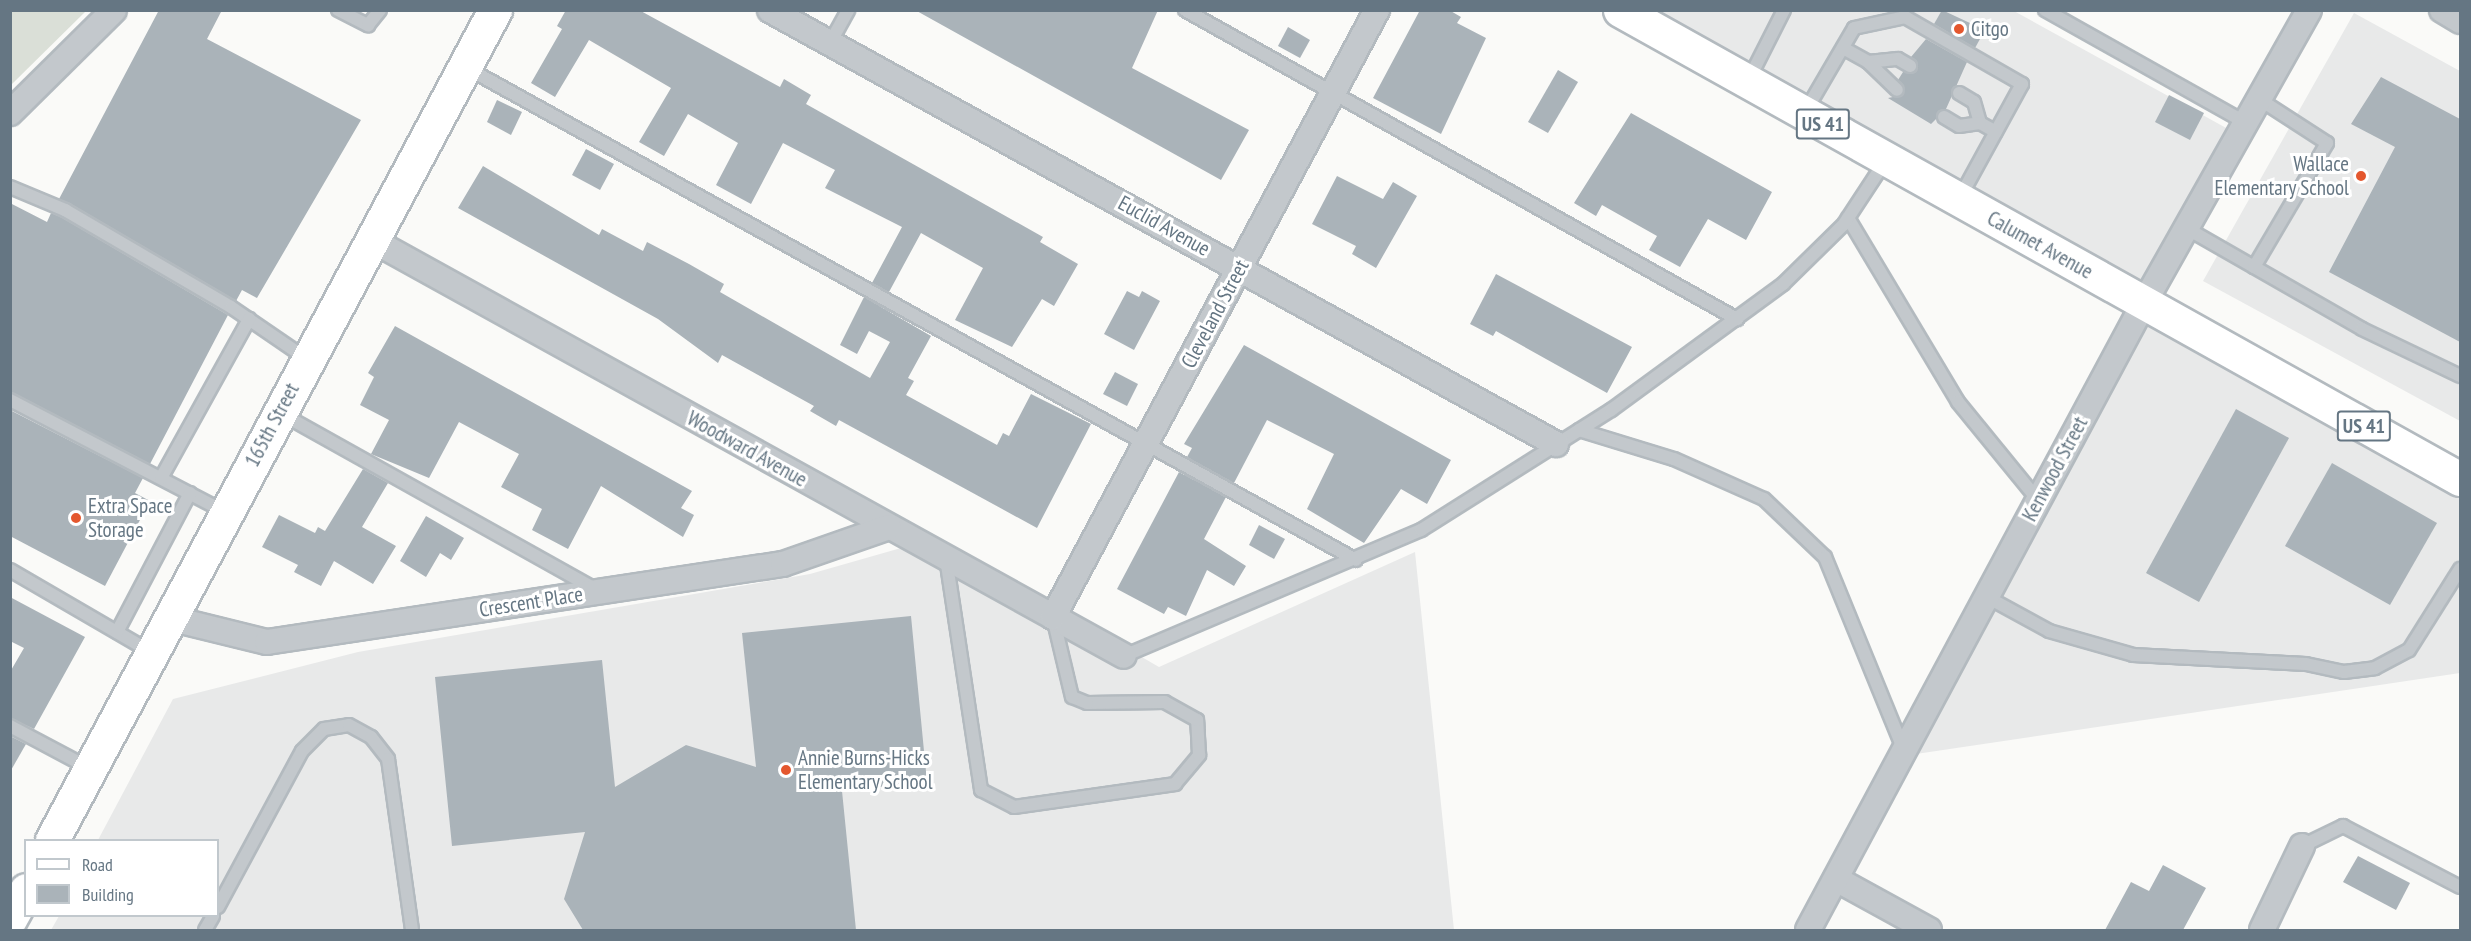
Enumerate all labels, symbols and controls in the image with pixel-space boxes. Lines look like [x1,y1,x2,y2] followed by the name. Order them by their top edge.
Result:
[1971,16,2009,42] place label: Citgo
[1952,22,1966,36] marker: Citgo
[1794,107,1852,141] road number: US 41
[2214,151,2349,201] place label: Wallace Elementary School
[2354,169,2368,183] marker: Wallace Elementary School
[1113,190,1215,262] street label: Euclid Avenue
[1983,206,2097,284] street label: Calumet Avenue
[1176,255,1254,373] street label: Cleveland Street
[239,379,305,471] street label: 165th Street
[682,406,812,492] street label: Woodward Avenue
[2336,409,2392,443] road number: US 41
[2017,412,2093,526] street label: Kenwood Street
[88,493,172,543] place label: Extra Space Storage
[69,511,83,525] marker: Extra Space Storage
[477,581,585,623] street label: Crescent Place
[798,745,933,795] place label: Annie Burns-Hicks Elementary School
[779,763,793,777] marker: Annie Burns-Hicks Elementary School
[24,839,219,917] legend
[82,853,113,876] text: Road
[82,883,134,906] text: Building

